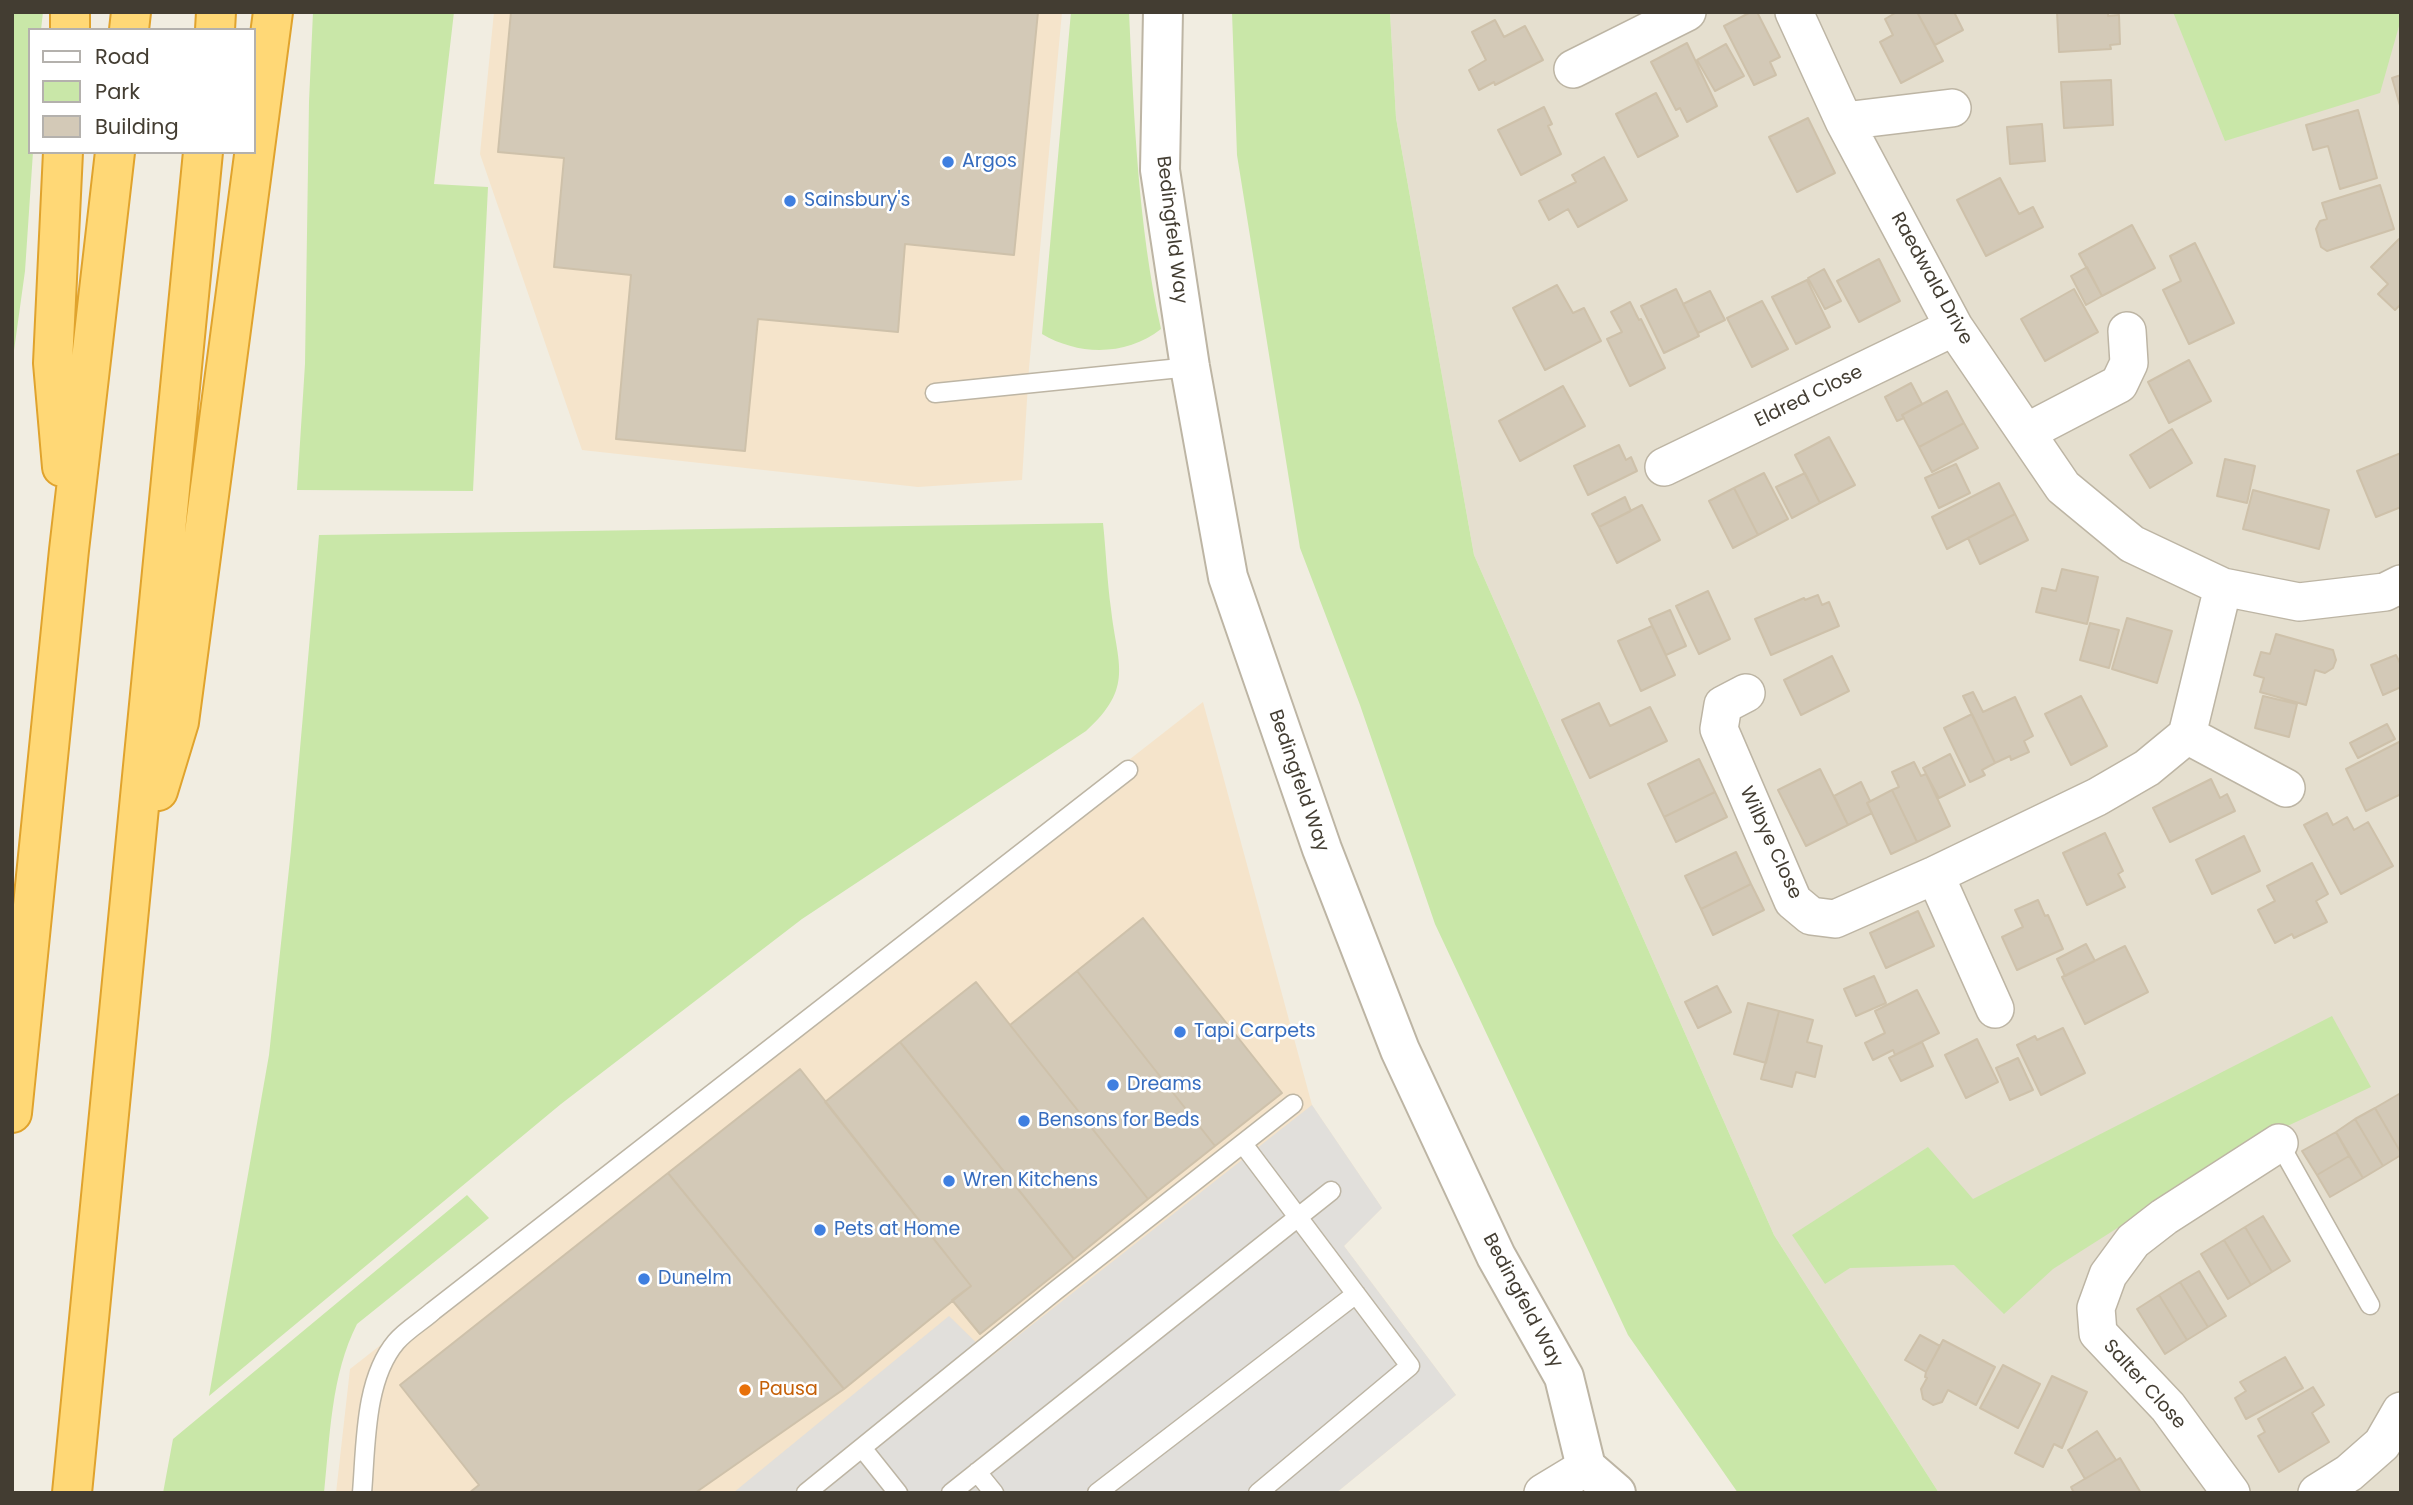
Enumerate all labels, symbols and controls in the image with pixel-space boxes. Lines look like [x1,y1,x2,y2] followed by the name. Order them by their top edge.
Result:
[28,28,256,154] legend
[95,42,150,71] text: Road
[95,77,140,106] text: Park
[95,112,179,141] text: Building
[962,151,1017,173] place label: Argos
[940,154,956,170] marker: Argos
[1151,155,1191,305] street label: Bedingfeld Way
[804,190,910,212] place label: Sainsbury's
[782,193,798,209] marker: Sainsbury's
[1885,209,1977,349] street label: Raedwald Drive
[1751,361,1867,433] street label: Eldred Close
[1263,707,1333,855] street label: Bedingfeld Way
[1734,783,1806,903] street label: Wilbye Close
[1194,1021,1316,1043] place label: Tapi Carpets
[1172,1024,1188,1040] marker: Tapi Carpets
[1127,1074,1202,1096] place label: Dreams
[1105,1077,1121,1093] marker: Dreams
[1038,1110,1200,1132] place label: Bensons for Beds
[1016,1113,1032,1129] marker: Bensons for Beds
[963,1170,1098,1192] place label: Wren Kitchens
[941,1173,957,1189] marker: Wren Kitchens
[834,1219,960,1241] place label: Pets at Home
[812,1222,828,1238] marker: Pets at Home
[1477,1230,1567,1372] street label: Bedingfeld Way
[658,1268,732,1290] place label: Dunelm
[636,1271,652,1287] marker: Dunelm
[2098,1335,2190,1435] street label: Salter Close
[759,1379,818,1401] place label: Pausa
[737,1382,753,1398] marker: Pausa

